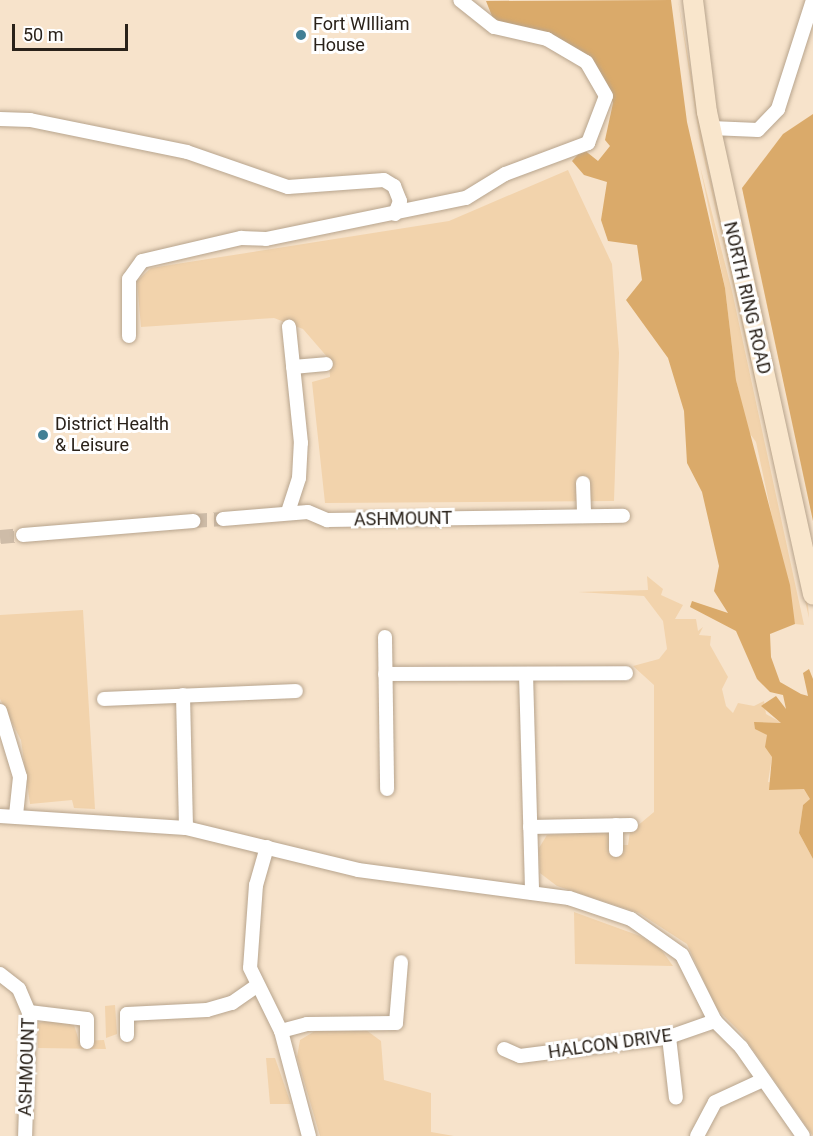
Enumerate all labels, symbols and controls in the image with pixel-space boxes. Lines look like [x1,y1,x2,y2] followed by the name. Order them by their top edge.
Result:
[15,12,130,50] scale bar
[313,14,409,57] place label: Fort WIlliam House
[23,24,63,45] text: 50 m
[294,28,308,42] marker: Fort WIlliam House
[719,220,775,376] street label: NORTH RING ROAD
[55,414,169,456] place label: District Health & Leisure
[36,428,50,442] marker: District Health & Leisure
[354,507,452,531] street label: ASHMOUNT
[14,1017,40,1117] street label: ASHMOUNT
[547,1025,673,1063] street label: HALCON DRIVE

